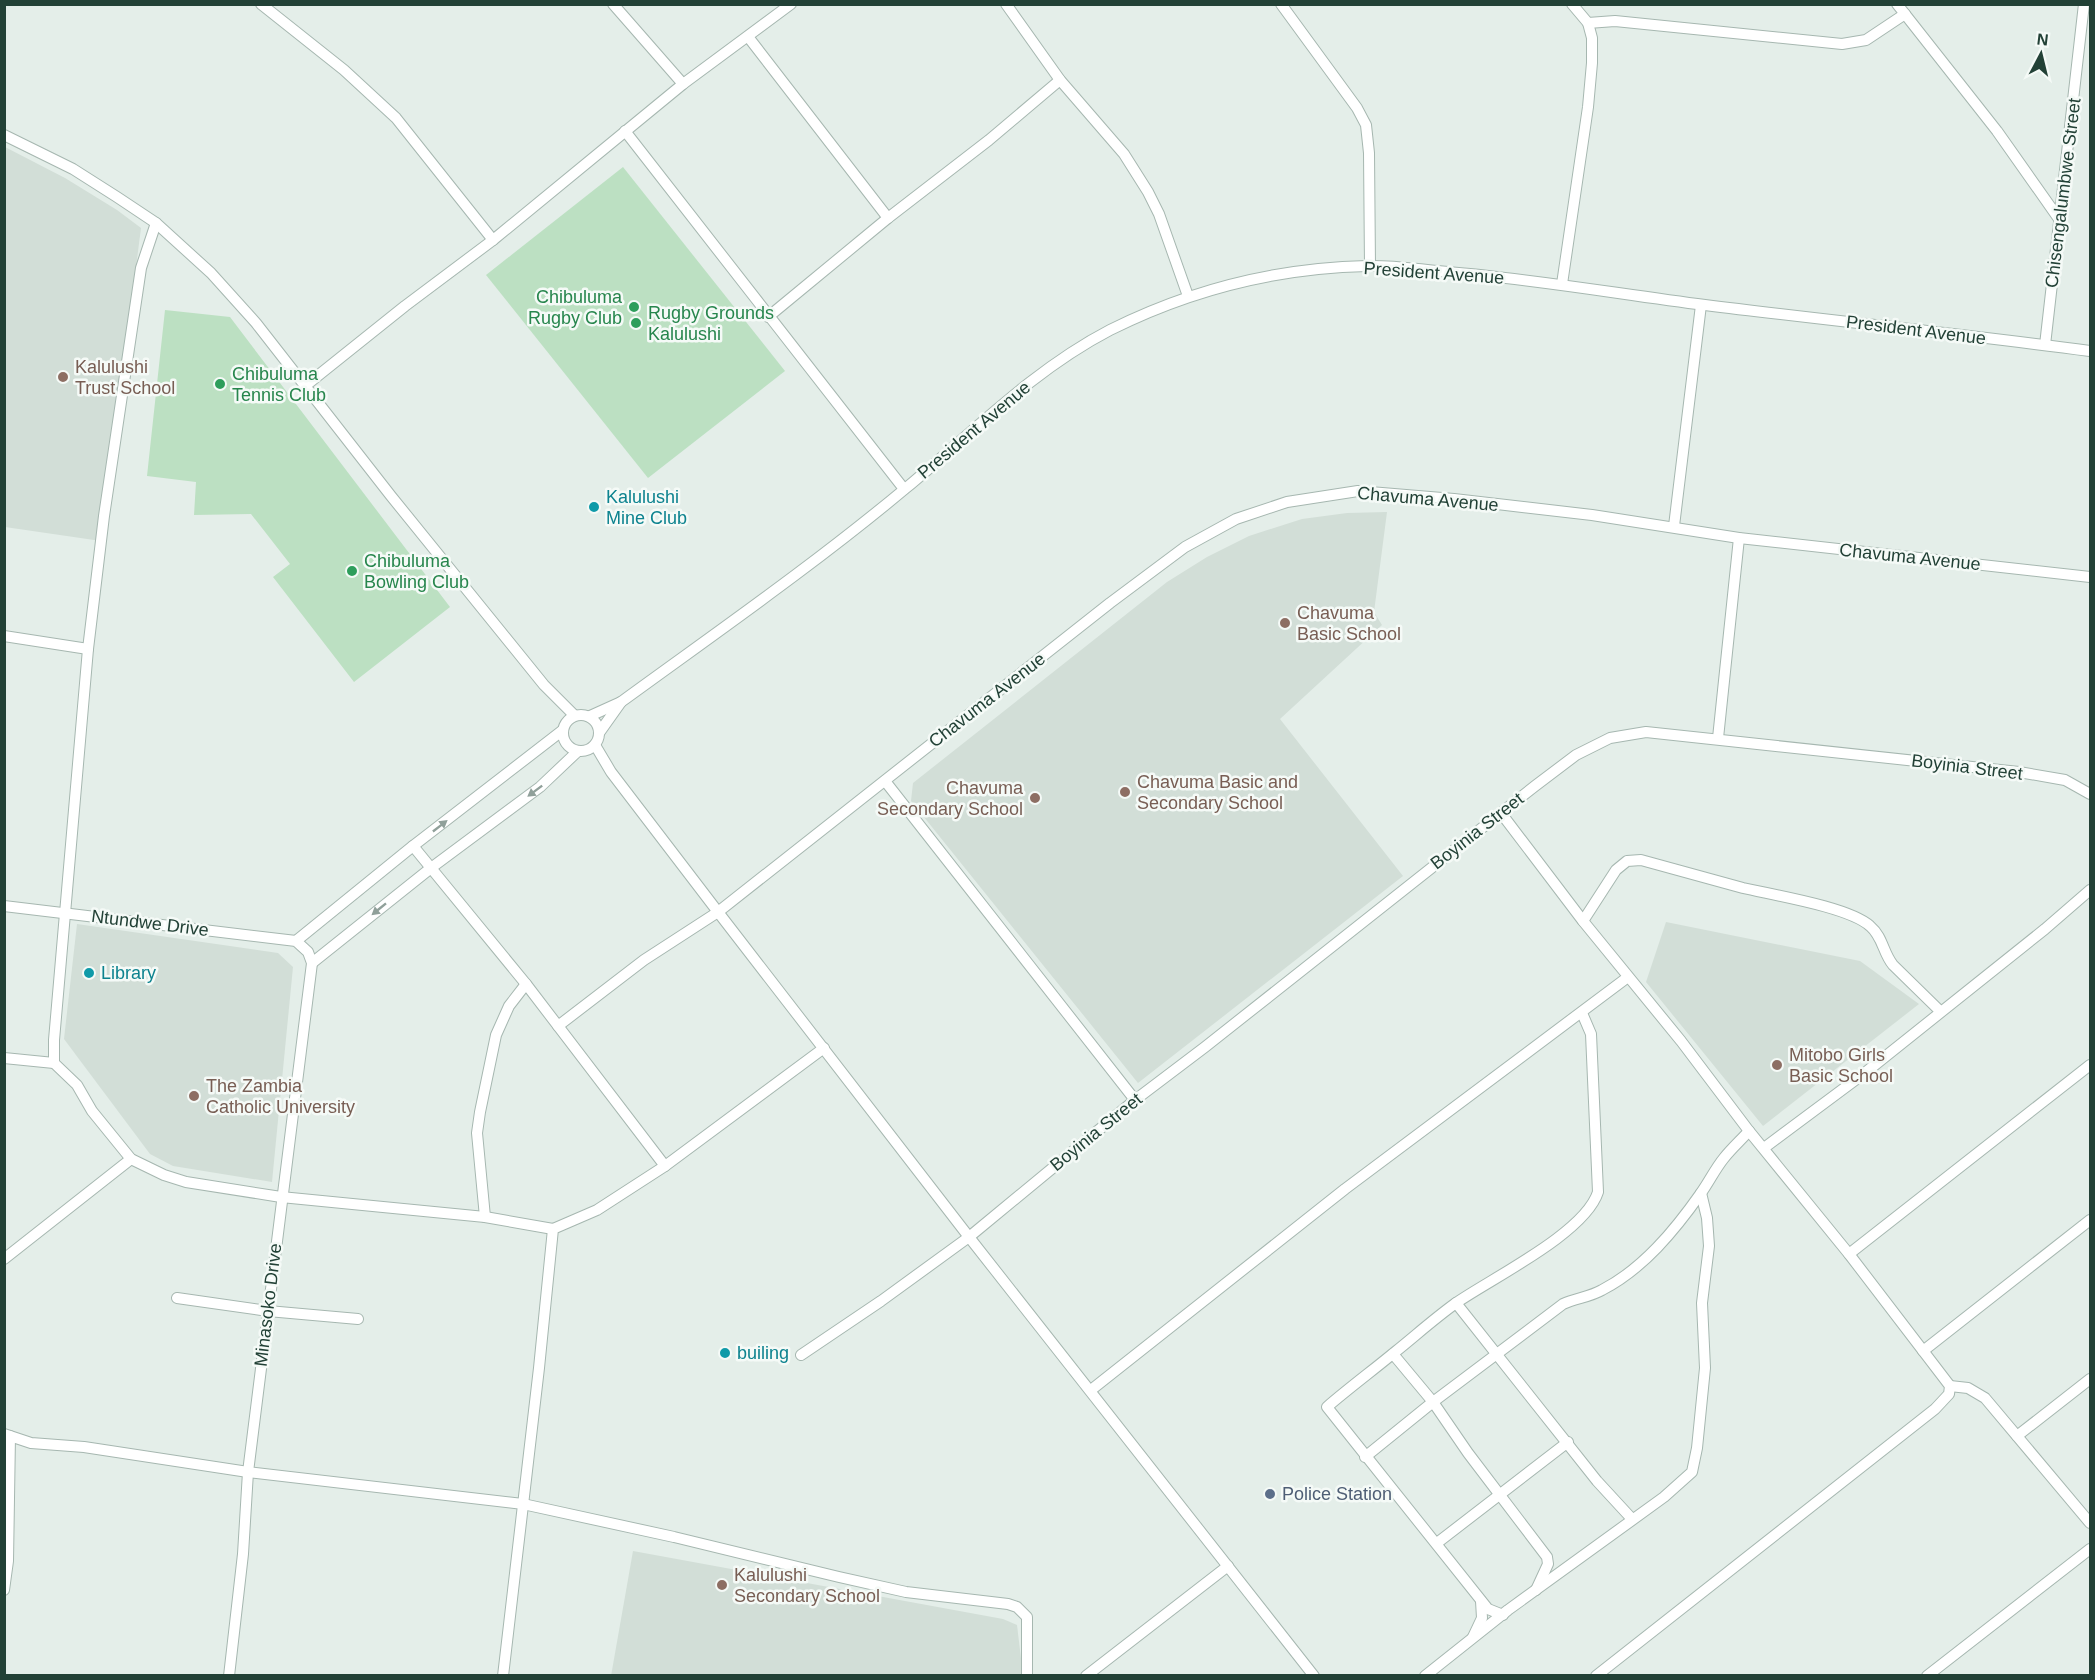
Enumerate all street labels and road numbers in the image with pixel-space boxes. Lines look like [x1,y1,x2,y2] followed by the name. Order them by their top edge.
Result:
[2041,97,2085,289] street label: Chisengalumbwe Street
[1363,258,1505,288] street label: President Avenue
[1845,311,1987,349] street label: President Avenue
[914,377,1034,483] street label: President Avenue
[1357,483,1499,515] street label: Chavuma Avenue
[1838,540,1982,574] street label: Chavuma Avenue
[925,648,1049,752] street label: Chavuma Avenue
[1910,750,2024,784] street label: Boyinia Street
[1427,789,1527,873] street label: Boyinia Street
[90,906,210,940] street label: Ntundwe Drive
[1046,1089,1146,1175] street label: Boyinia Street
[251,1242,285,1368] street label: Minasoko Drive

